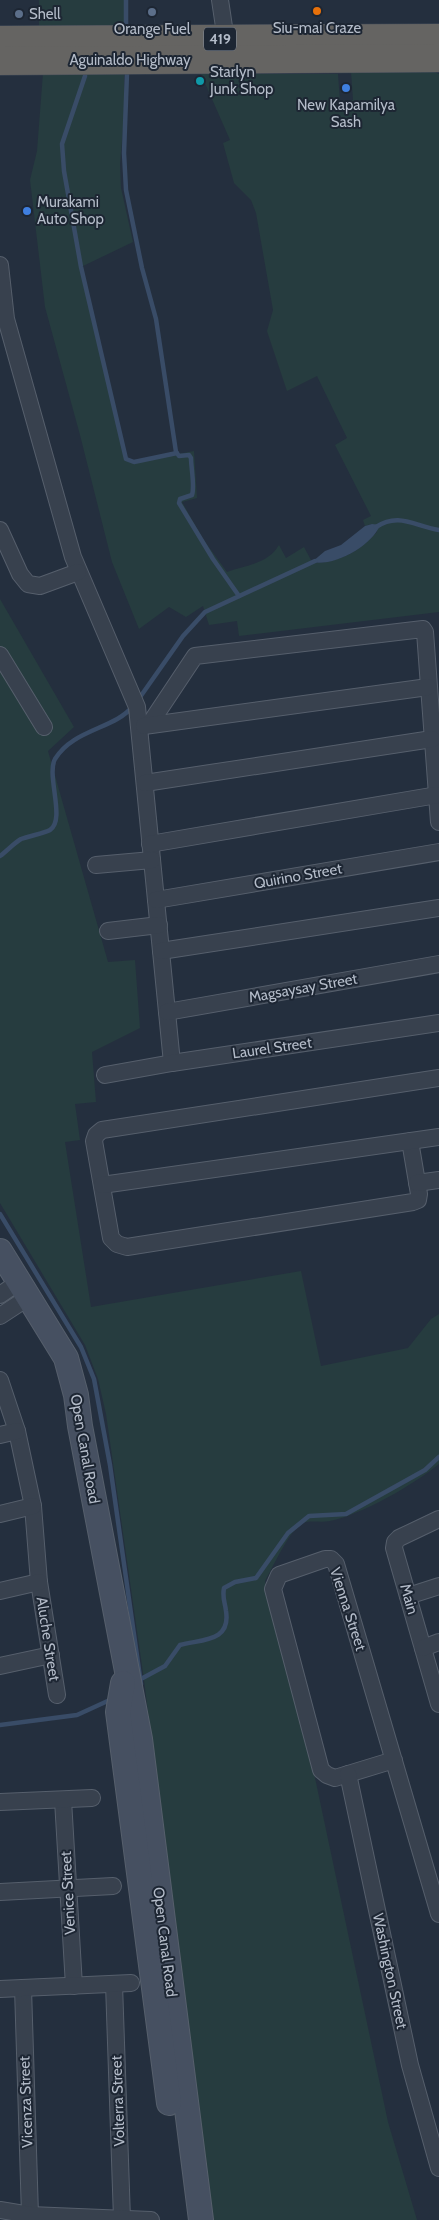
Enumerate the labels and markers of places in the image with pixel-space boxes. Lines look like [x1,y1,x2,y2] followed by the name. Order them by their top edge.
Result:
[29,5,61,23] place label: Shell
[311,5,323,17] marker: Siu-mai Craze
[146,6,158,18] marker: Orange Fuel
[13,8,25,20] marker: Shell
[273,19,362,37] place label: Siu-mai Craze
[114,20,191,38] place label: Orange Fuel
[209,63,273,98] place label: Starlyn Junk Shop
[194,75,206,87] marker: Starlyn Junk Shop
[340,82,352,94] marker: New Kapamilya Sash
[297,96,396,131] place label: New Kapamilya Sash
[37,193,104,228] place label: Murakami Auto Shop
[21,205,33,217] marker: Murakami Auto Shop

